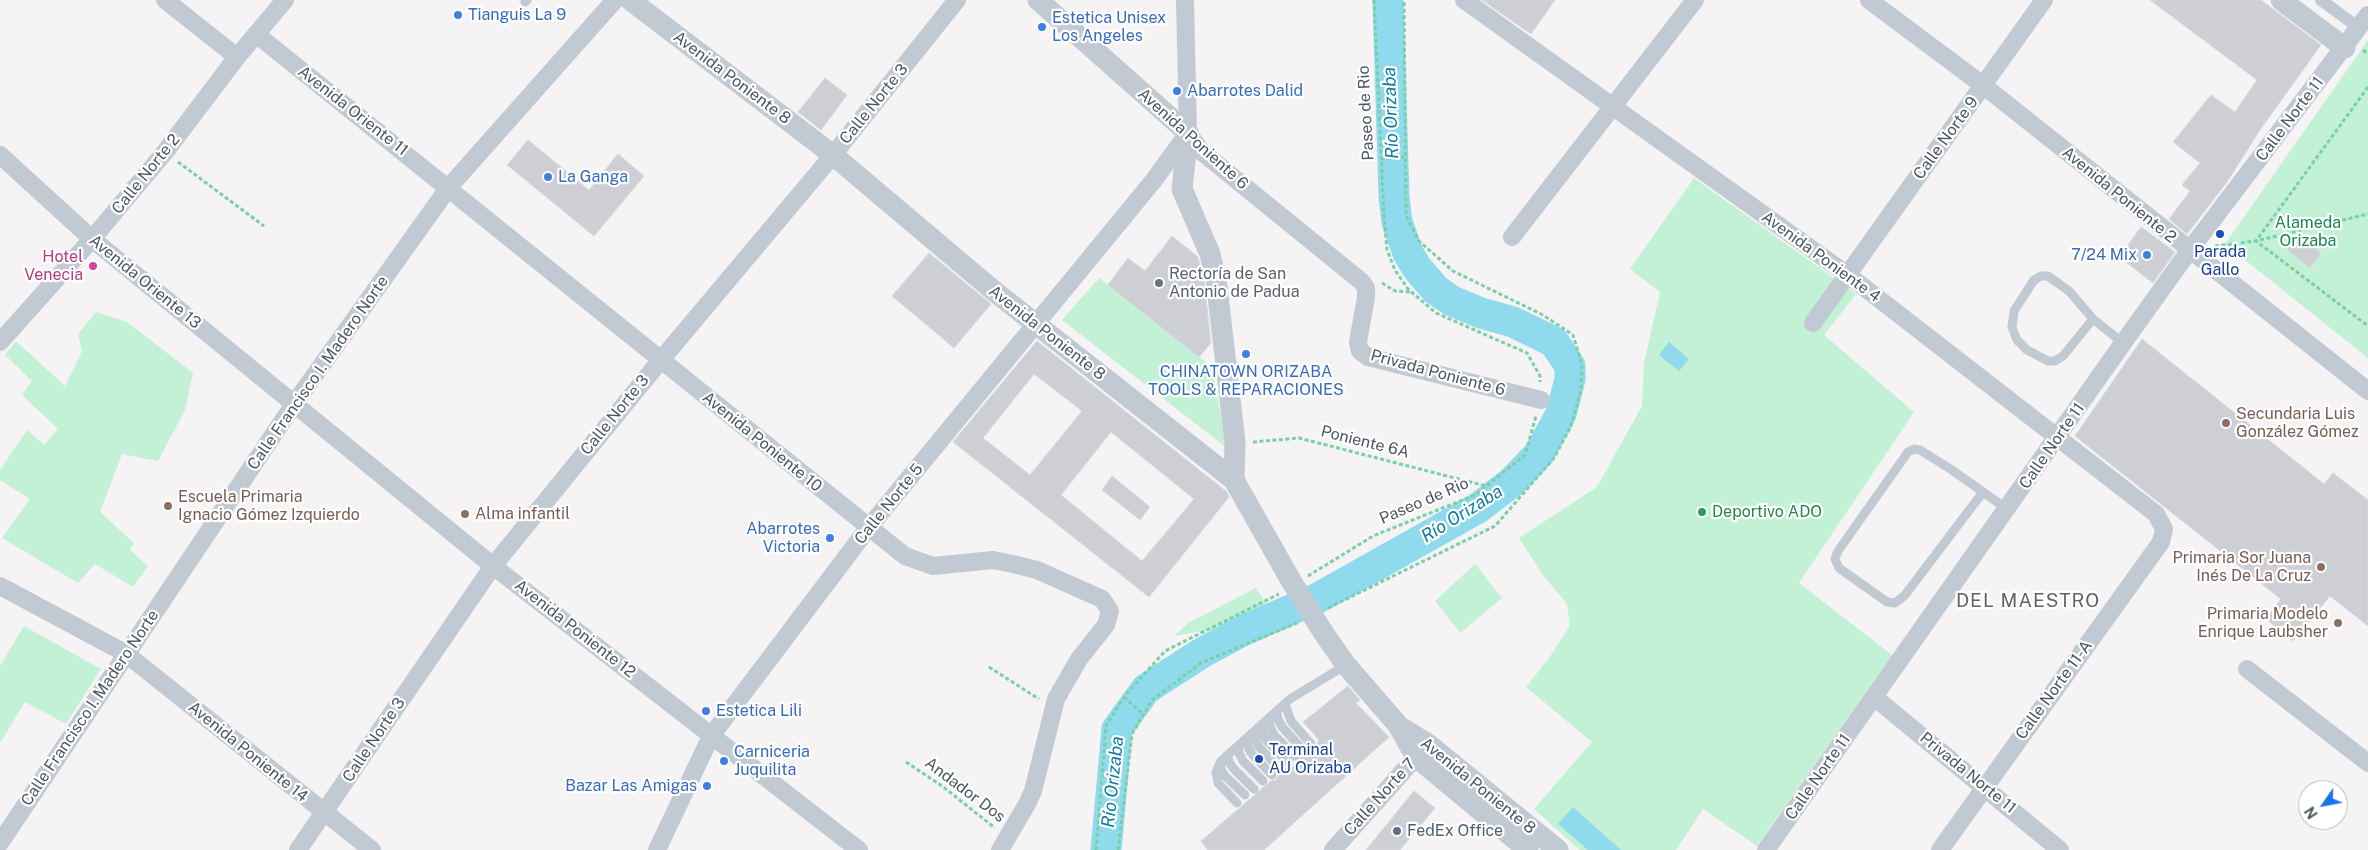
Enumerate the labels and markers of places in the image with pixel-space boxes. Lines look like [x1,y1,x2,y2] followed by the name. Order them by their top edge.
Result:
[468,5,566,25] place label: Tianguis La 9
[1052,8,1166,46] place label: Estetica Unisex Los Angeles
[452,9,464,21] marker: Tianguis La 9
[1036,21,1048,33] marker: Estetica Unisex Los Angeles
[1187,81,1303,101] place label: Abarrotes Dalid
[1171,85,1183,97] marker: Abarrotes Dalid
[558,167,628,187] place label: La Ganga
[542,171,554,183] marker: La Ganga
[2214,228,2226,240] marker: Parada Gallo
[2194,242,2246,280] place label: Parada Gallo
[2071,245,2137,265] place label: 7/24 Mix
[24,247,83,285] place label: Hotel Venecia
[2141,249,2153,261] marker: 7/24 Mix
[87,260,99,272] marker: Hotel Venecia
[1169,264,1299,302] place label: Rectoría de San Antonio de Padua
[1153,277,1165,289] marker: Rectoría de San Antonio de Padua
[1240,348,1252,360] marker: CHINATOWN ORIZABA TOOLS & REPARACIONES
[1148,362,1344,400] place label: CHINATOWN ORIZABA TOOLS & REPARACIONES
[2236,404,2359,442] place label: Secundaria Luis González Gómez
[2220,417,2232,429] marker: Secundaria Luis González Gómez
[178,487,360,525] place label: Escuela Primaria Ignacio Gómez Izquierdo
[162,500,174,512] marker: Escuela Primaria Ignacio Gómez Izquierdo
[1712,502,1822,522] place label: Deportivo ADO
[475,504,570,524] place label: Alma infantil
[1696,506,1708,518] marker: Deportivo ADO
[459,508,471,520] marker: Alma infantil
[746,519,820,557] place label: Abarrotes Victoria
[824,532,836,544] marker: Abarrotes Victoria
[2173,548,2311,586] place label: Primaria Sor Juana Inés De La Cruz
[2315,561,2327,573] marker: Primaria Sor Juana Inés De La Cruz
[2198,604,2328,642] place label: Primaria Modelo Enrique Laubsher
[2332,617,2344,629] marker: Primaria Modelo Enrique Laubsher
[716,701,802,721] place label: Estetica Lili
[700,705,712,717] marker: Estetica Lili
[1269,740,1352,778] place label: Terminal AU Orizaba
[734,742,810,780] place label: Carniceria Juquilita
[1253,753,1265,765] marker: Terminal AU Orizaba
[718,755,730,767] marker: Carniceria Juquilita
[565,776,697,796] place label: Bazar Las Amigas
[701,780,713,792] marker: Bazar Las Amigas
[1407,821,1503,841] place label: FedEx Office
[1391,825,1403,837] marker: FedEx Office

